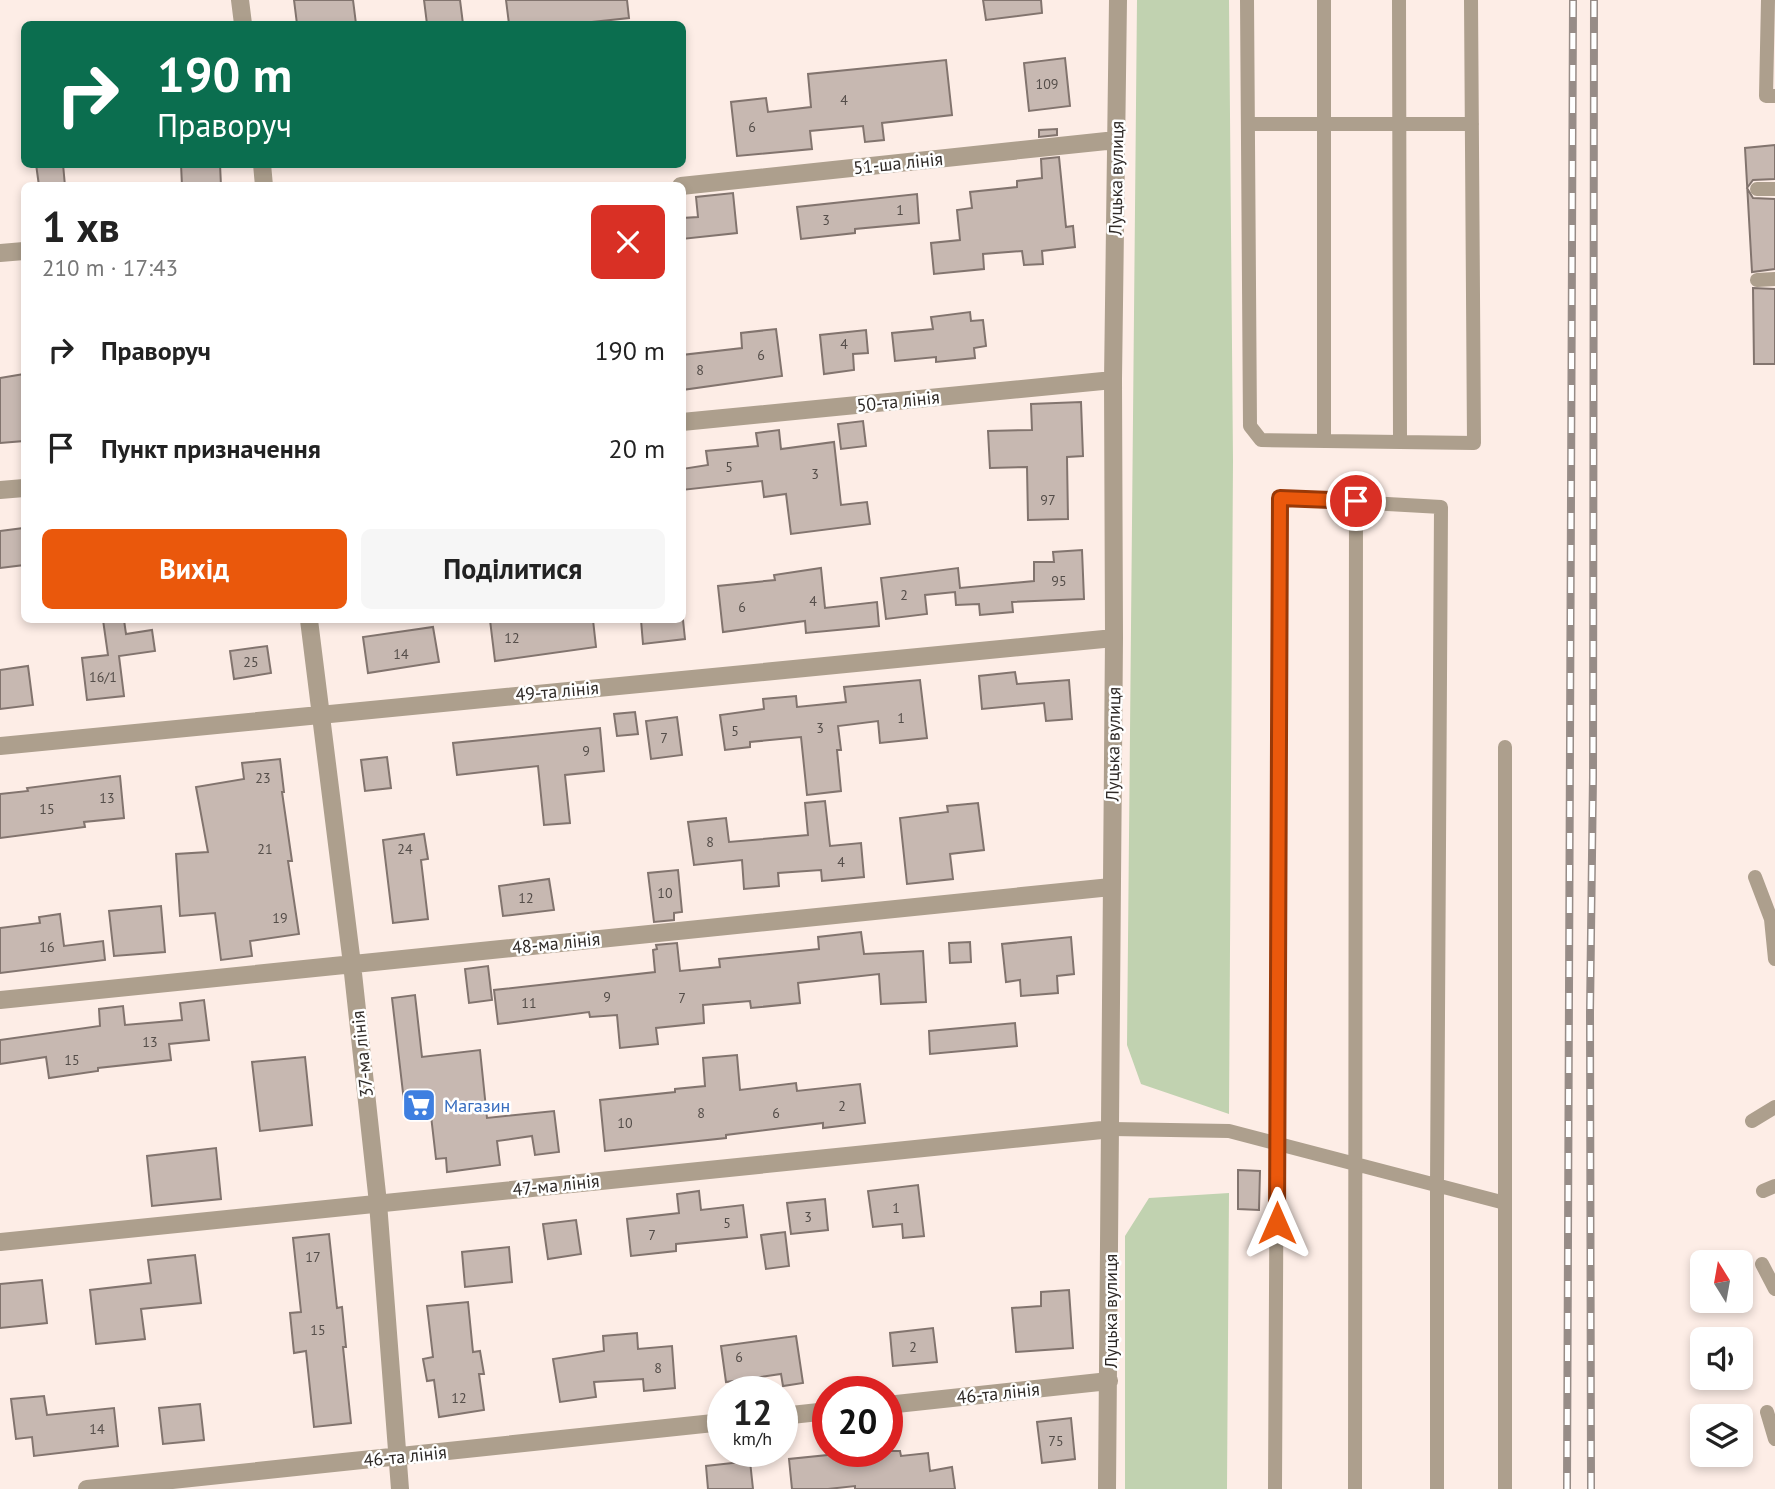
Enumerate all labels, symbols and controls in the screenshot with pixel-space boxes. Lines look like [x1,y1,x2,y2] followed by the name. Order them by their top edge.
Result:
[157,42,292,106] text: 190 m
[42,49,133,140] icon: right
[1036,75,1058,93] house number: 109
[840,91,848,109] house number: 4
[157,104,292,146] text: Праворуч
[748,118,756,136] house number: 6
[1103,121,1128,236] street label: Луцька вулиця
[852,147,944,179] street label: 51-ша лінія
[42,199,120,254] text: 1 хв
[896,201,904,219] house number: 1
[591,205,665,279] button: close
[822,211,830,229] house number: 3
[42,253,178,282] text: 210 m · 17:43
[42,331,80,369] icon: right
[101,334,211,367] text: Праворуч
[594,334,665,367] text: 190 m
[840,335,848,353] house number: 4
[757,346,765,364] house number: 6
[696,361,704,379] house number: 8
[855,385,941,417] street label: 50-та лінія
[42,429,80,467] icon: arrive
[101,432,321,465] text: Пункт призначення
[609,432,665,465] text: 20 m
[725,458,733,476] house number: 5
[811,465,819,483] house number: 3
[1326,471,1386,531] pin
[1337,482,1375,520] icon: arrive
[1040,491,1056,509] house number: 97
[42,529,347,609] button: Вихід
[361,529,665,609] button: Поділитися
[1051,572,1067,590] house number: 95
[900,586,908,604] house number: 2
[809,592,817,610] house number: 4
[738,598,746,616] house number: 6
[504,629,520,647] house number: 12
[393,645,409,663] house number: 14
[243,653,259,671] house number: 25
[89,668,117,686] house number: 16/1
[514,676,600,706] street label: 49-та лінія
[1100,687,1125,802] street label: Луцька вулиця
[897,709,905,727] house number: 1
[816,719,824,737] house number: 3
[731,722,739,740] house number: 5
[660,729,668,747] house number: 7
[582,742,590,760] house number: 9
[255,769,271,787] house number: 23
[99,789,115,807] house number: 13
[39,800,55,818] house number: 15
[706,833,714,851] house number: 8
[257,840,273,858] house number: 21
[397,840,413,858] house number: 24
[837,853,845,871] house number: 4
[657,884,673,902] house number: 10
[518,889,534,907] house number: 12
[272,909,288,927] house number: 19
[511,927,601,959] street label: 48-ма лінія
[39,938,55,956] house number: 16
[603,988,611,1006] house number: 9
[678,989,686,1007] house number: 7
[521,994,537,1012] house number: 11
[346,1009,378,1099] street label: 37-ма лінія
[142,1033,158,1051] house number: 13
[64,1051,80,1069] house number: 15
[400,1086,438,1124] supermarket icon: Магазин
[444,1094,510,1117] place label: Магазин
[838,1097,846,1115] house number: 2
[697,1104,705,1122] house number: 8
[772,1104,780,1122] house number: 6
[617,1114,633,1132] house number: 10
[511,1169,601,1201] street label: 47-ма лінія
[1240,1186,1314,1260] position arrow
[892,1199,900,1217] house number: 1
[804,1208,812,1226] house number: 3
[723,1214,731,1232] house number: 5
[648,1226,656,1244] house number: 7
[305,1248,321,1266] house number: 17
[1690,1250,1754,1312] north arrow
[1690,1250,1753,1467] map controls
[1099,1254,1122,1369] street label: Луцька вулиця
[310,1321,326,1339] house number: 15
[1690,1327,1753,1390] button: sound
[909,1338,917,1356] house number: 2
[735,1348,743,1366] house number: 6
[654,1359,662,1377] house number: 8
[812,1376,903,1467] speed limit sign: 20
[955,1377,1041,1409] street label: 46-та лінія
[451,1389,467,1407] house number: 12
[733,1389,772,1435] text: 12
[1690,1404,1753,1467] button: layers
[89,1420,105,1438] house number: 14
[733,1427,772,1450] text: km/h
[1048,1432,1064,1450] house number: 75
[362,1440,448,1472] street label: 46-та лінія

